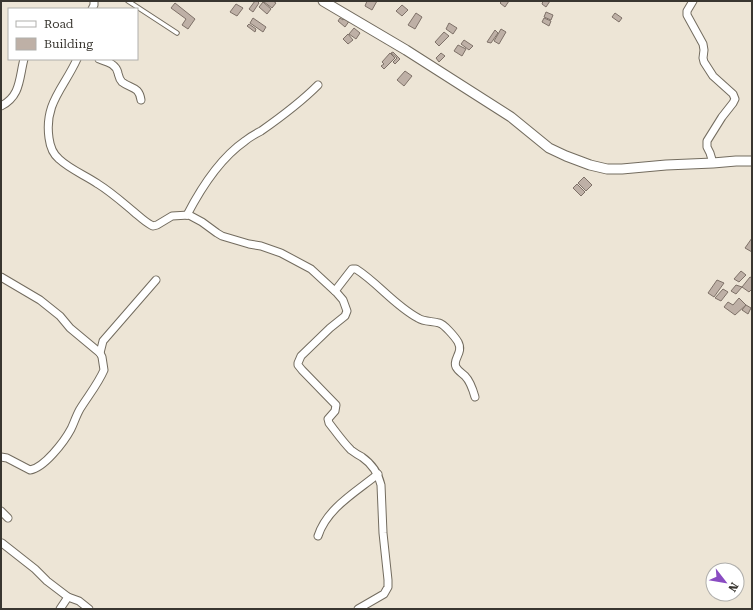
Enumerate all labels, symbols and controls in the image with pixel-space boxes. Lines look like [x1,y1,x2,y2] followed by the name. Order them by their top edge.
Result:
[8,8,138,60] legend
[44,17,74,31] text: Road
[44,37,93,51] text: Building
[705,562,745,602] north arrow
[725,580,741,594] text: N

